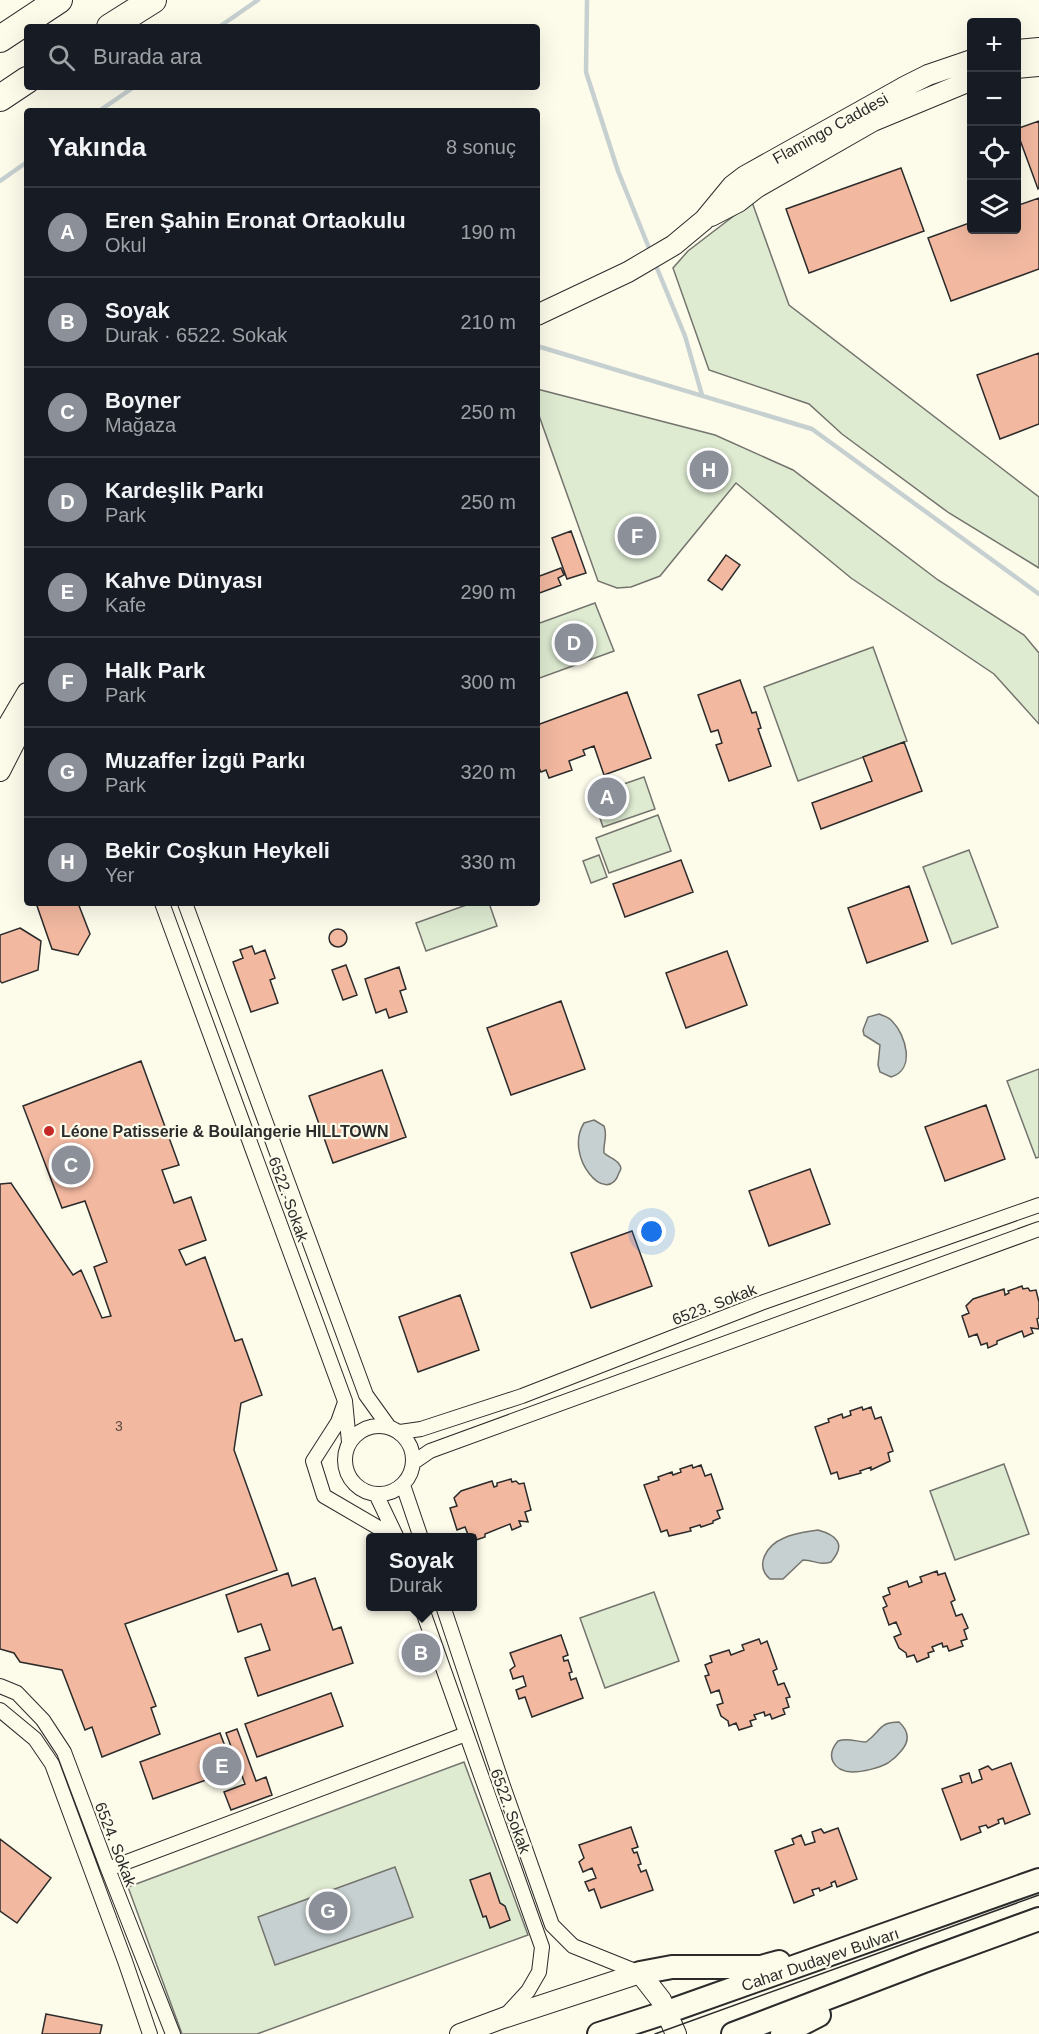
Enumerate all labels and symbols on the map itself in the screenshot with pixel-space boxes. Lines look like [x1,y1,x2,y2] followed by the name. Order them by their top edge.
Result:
[770,90,891,167] street label: Flamingo Caddesi
[690,448,728,492] pin: H
[618,514,656,558] pin: F
[554,620,594,666] pin: D
[588,774,626,820] pin: A
[61,1123,388,1140] place label: Léone Patisserie & Boulangerie HILLTOWN
[42,1124,56,1138] marker: Léone Patisserie & Boulangerie HILLTOWN
[52,1142,90,1188] pin: C
[265,1154,312,1245] street label: 6522. Sokak
[637,1217,666,1246] your location
[670,1280,760,1328] street label: 6523. Sokak
[115,1418,123,1434] house number: 3
[402,1630,440,1676] pin: B
[202,1744,242,1788] pin: E
[487,1766,534,1857] street label: 6522. Sokak
[92,1800,140,1890] street label: 6524. Sokak
[308,1888,348,1934] pin: G
[739,1925,901,1994] street label: Cahar Dudayev Bulvarı

